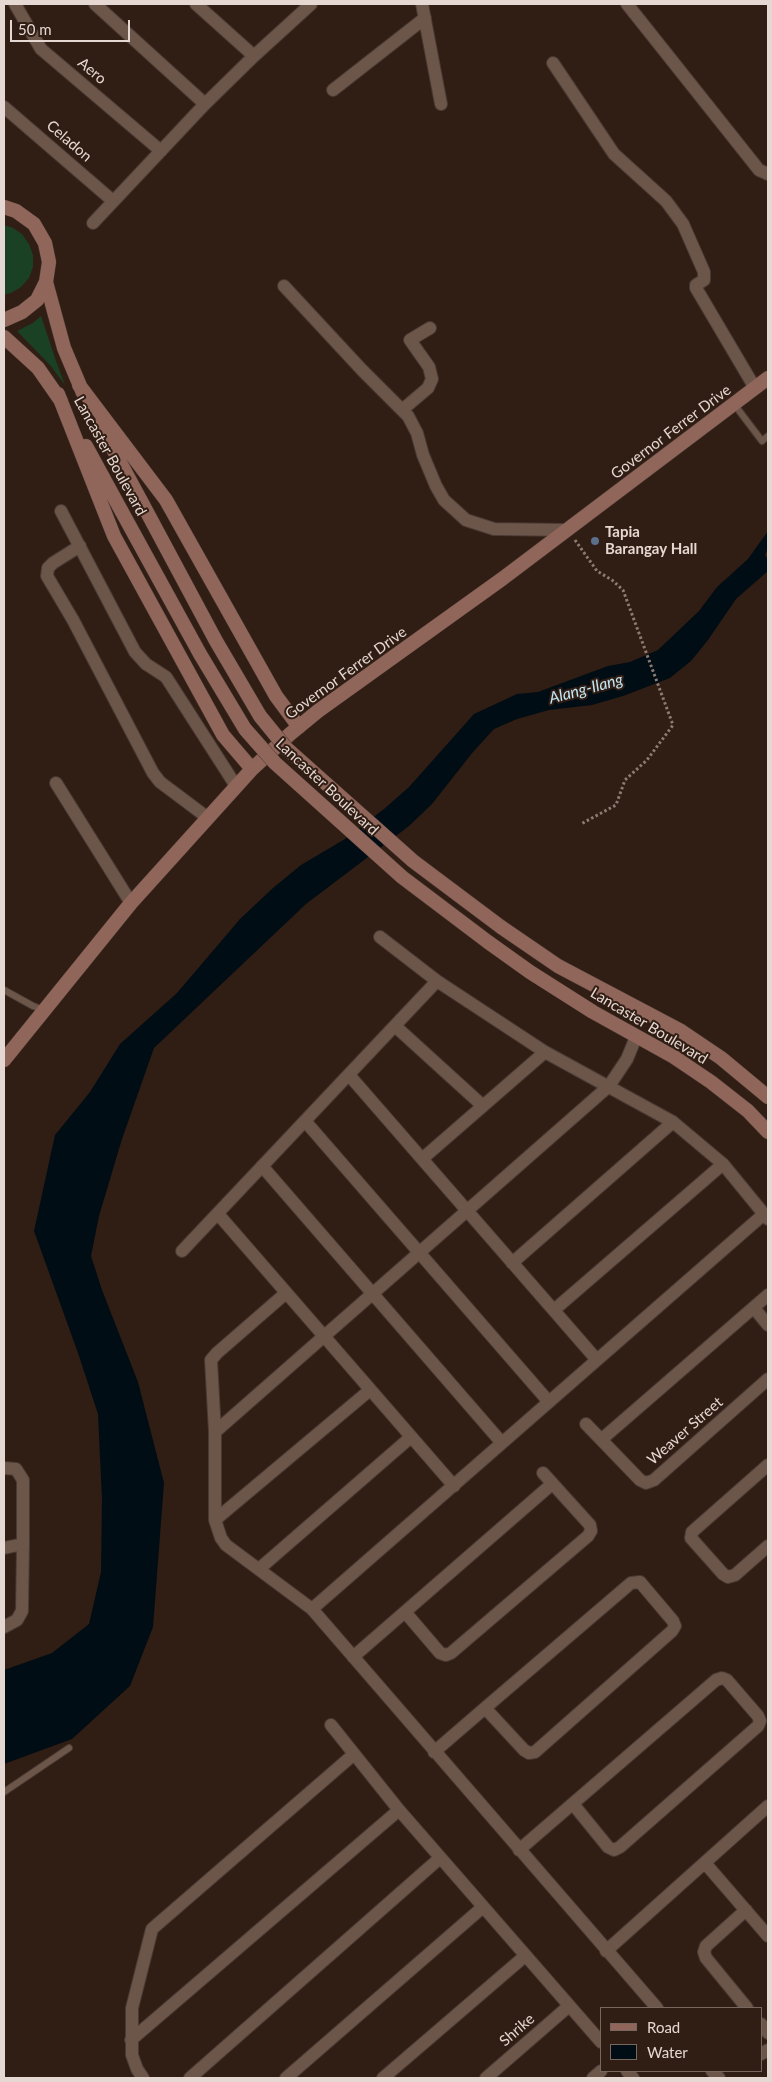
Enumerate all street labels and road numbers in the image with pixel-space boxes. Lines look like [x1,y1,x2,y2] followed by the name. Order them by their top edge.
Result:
[74,54,110,88] street label: Aero
[43,116,95,166] street label: Celadon
[607,381,735,483] street label: Governor Ferrer Drive
[70,393,150,519] street label: Lancaster Boulevard
[282,623,410,723] street label: Governor Ferrer Drive
[272,735,382,839] street label: Lancaster Boulevard
[587,984,711,1068] street label: Lancaster Boulevard
[644,1393,726,1469] street label: Weaver Street
[496,2010,538,2050] street label: Shrike

